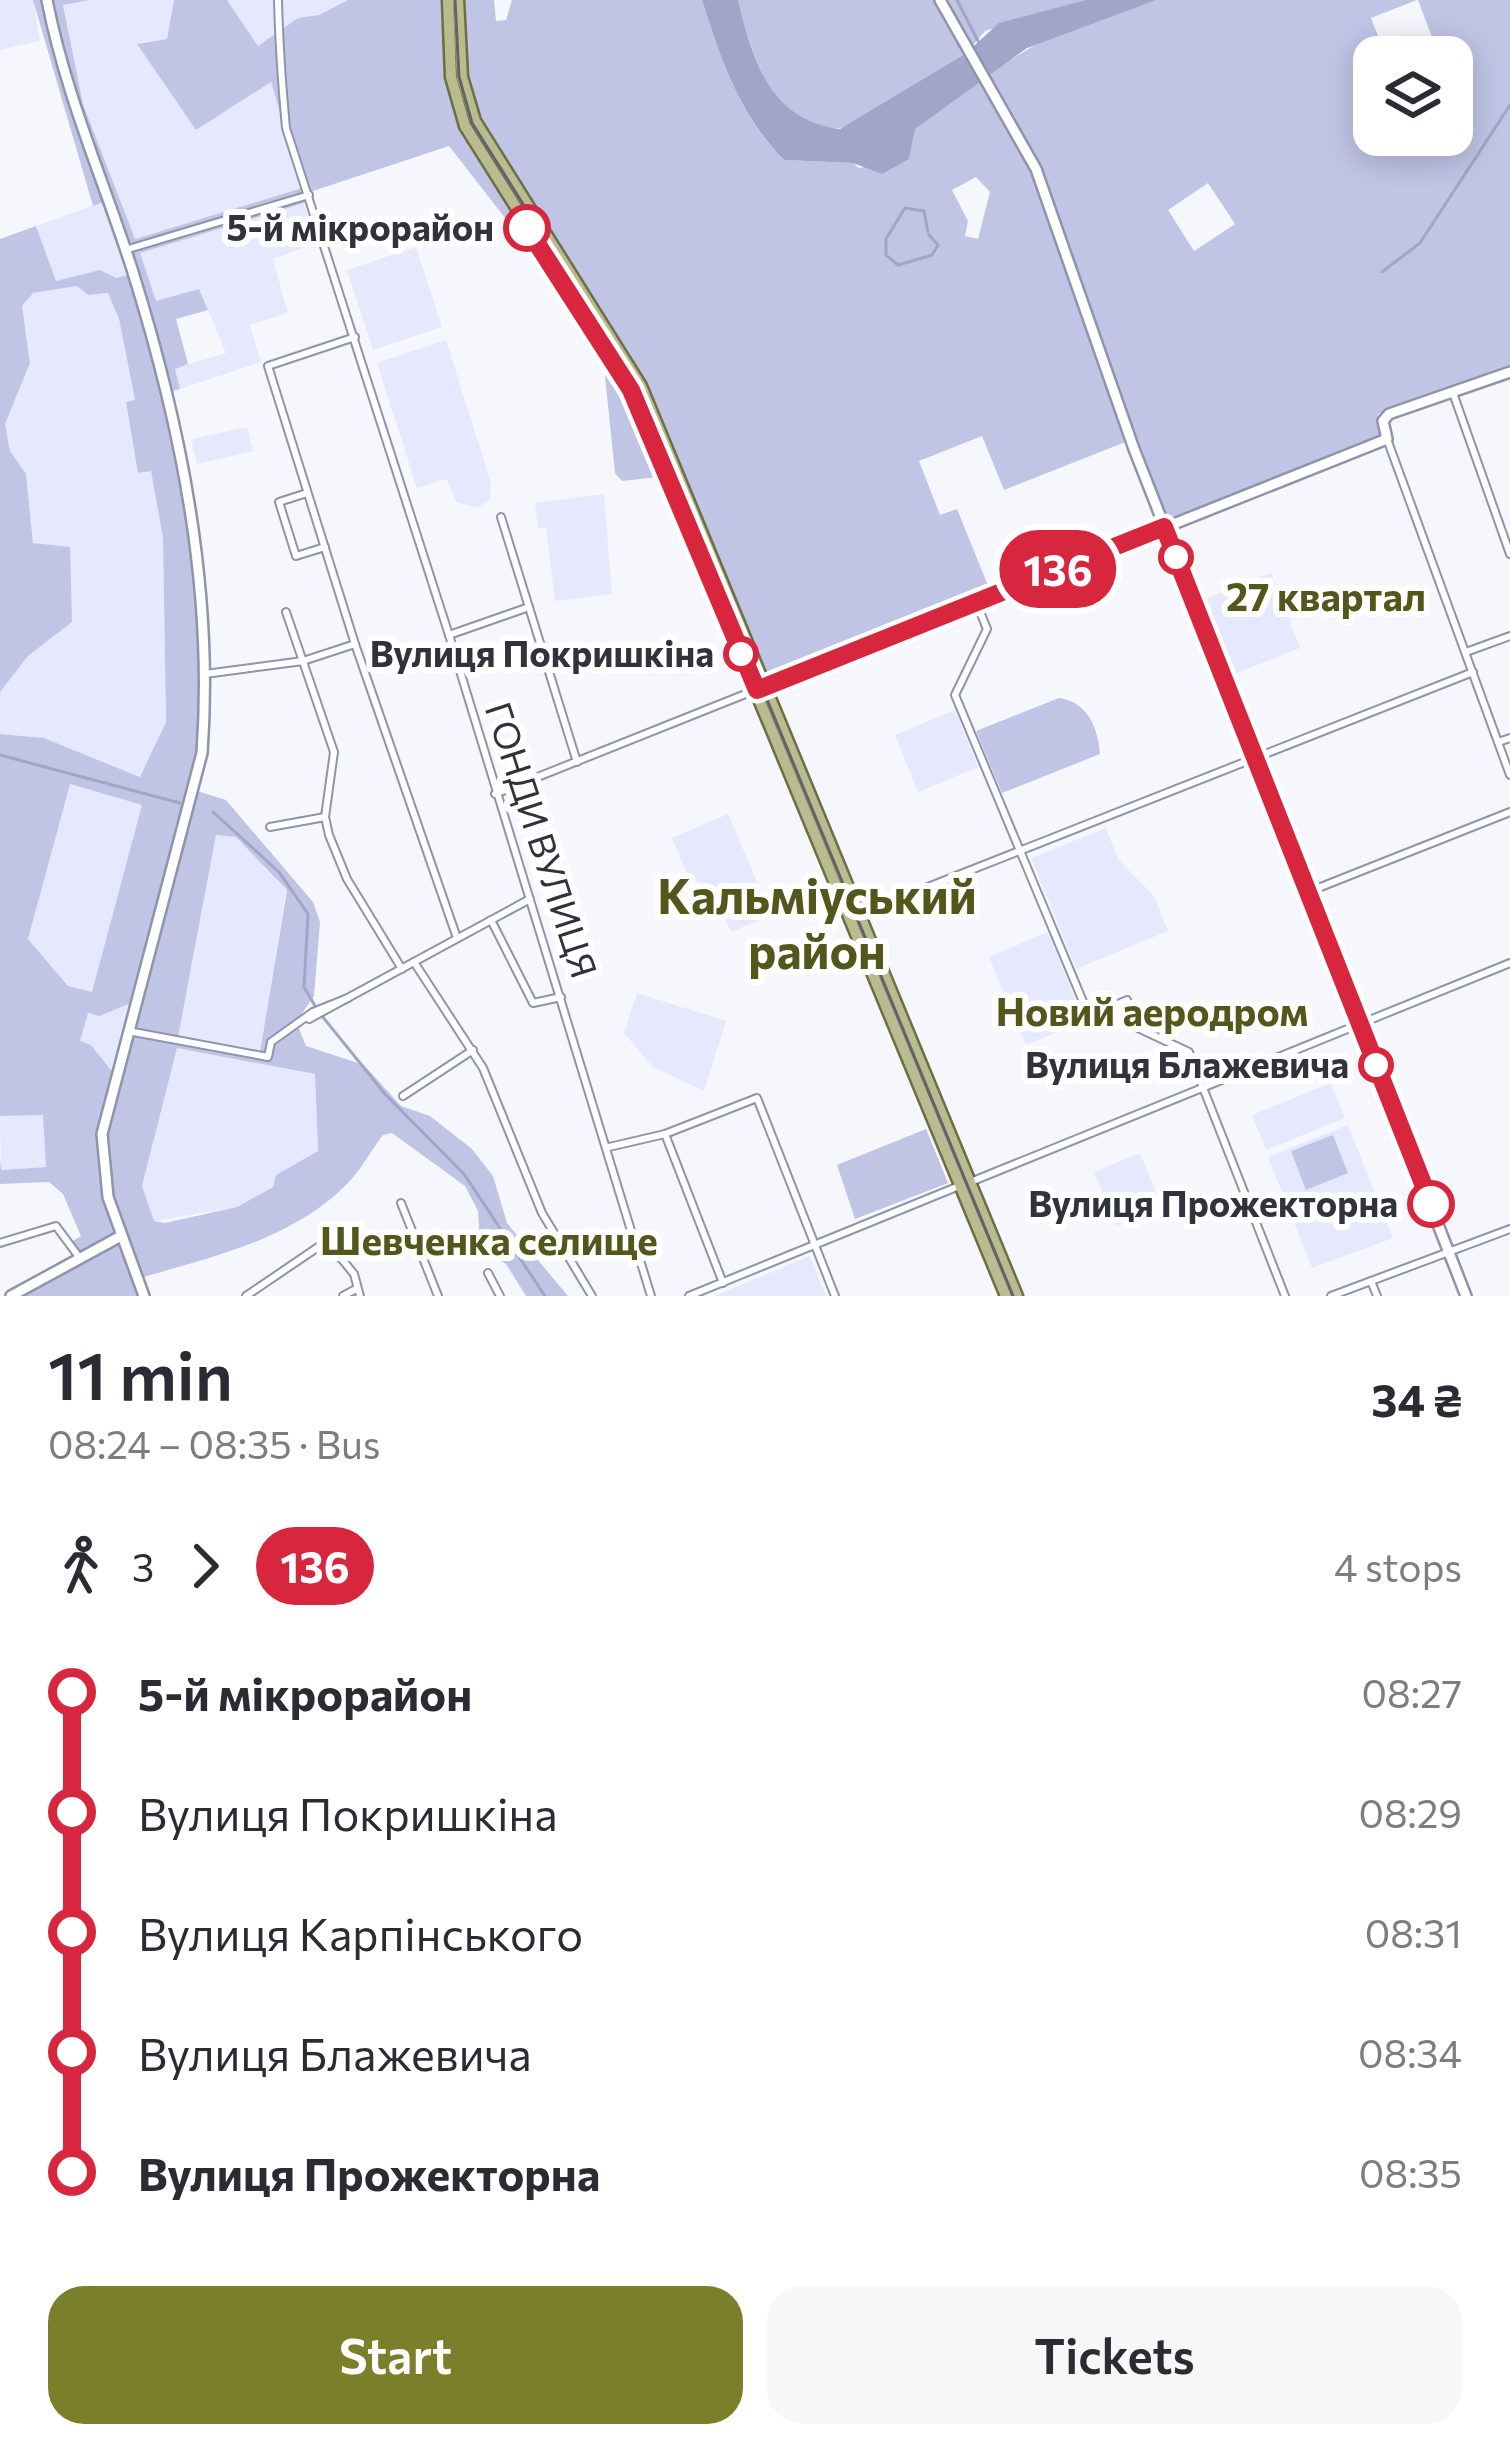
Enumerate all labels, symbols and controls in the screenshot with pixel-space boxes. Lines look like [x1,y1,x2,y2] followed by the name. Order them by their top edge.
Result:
[1353,36,1473,156] map controls
[1353,36,1473,156] button: layers
[227,204,494,248] place label: 5-й мікрорайон
[505,206,549,250] marker: 5-й мікрорайон
[989,530,1127,608] line badge: 136
[1160,541,1192,573] unlabelled marker
[1023,543,1093,595] text: 136
[1226,571,1426,619] district label: 27 квартал
[370,630,714,674] place label: Вулиця Покришкіна
[725,638,757,670] marker: Вулиця Покришкіна
[478,696,608,983] street label: ГОНДИ ВУЛИЦЯ
[657,865,977,979] district label: Кальміуський район
[996,986,1308,1034] district label: Новий аеродром
[1025,1041,1349,1085] place label: Вулиця Блажевича
[1360,1049,1392,1081] marker: Вулиця Блажевича
[1028,1180,1398,1224] place label: Вулиця Прожекторна
[1409,1182,1453,1226] marker: Вулиця Прожекторна
[320,1215,658,1263] district label: Шевченка селище
[48,1333,233,1414] text: 11 min
[1371,1371,1462,1426] text: 34 ₴
[48,1419,380,1467] text: 08:24 – 08:35 · Bus
[48,1533,114,1599] icon: walk
[172,1533,238,1599] icon: forward
[280,1540,350,1592] text: 136
[132,1542,154,1590] text: 3
[1334,1542,1462,1590] text: 4 stops
[138,1665,472,1720] text: 5-й мікрорайон
[1362,1668,1462,1716] text: 08:27
[138,1785,557,1840] text: Вулиця Покришкіна
[1358,1788,1462,1836] text: 08:29
[138,1905,583,1960] text: Вулиця Карпінського
[1365,1908,1462,1956] text: 08:31
[138,2025,532,2080] text: Вулиця Блажевича
[1358,2028,1462,2076] text: 08:34
[138,2145,600,2200] text: Вулиця Прожекторна
[1359,2148,1462,2196] text: 08:35
[48,2286,743,2424] button: Start
[767,2286,1462,2424] button: Tickets

